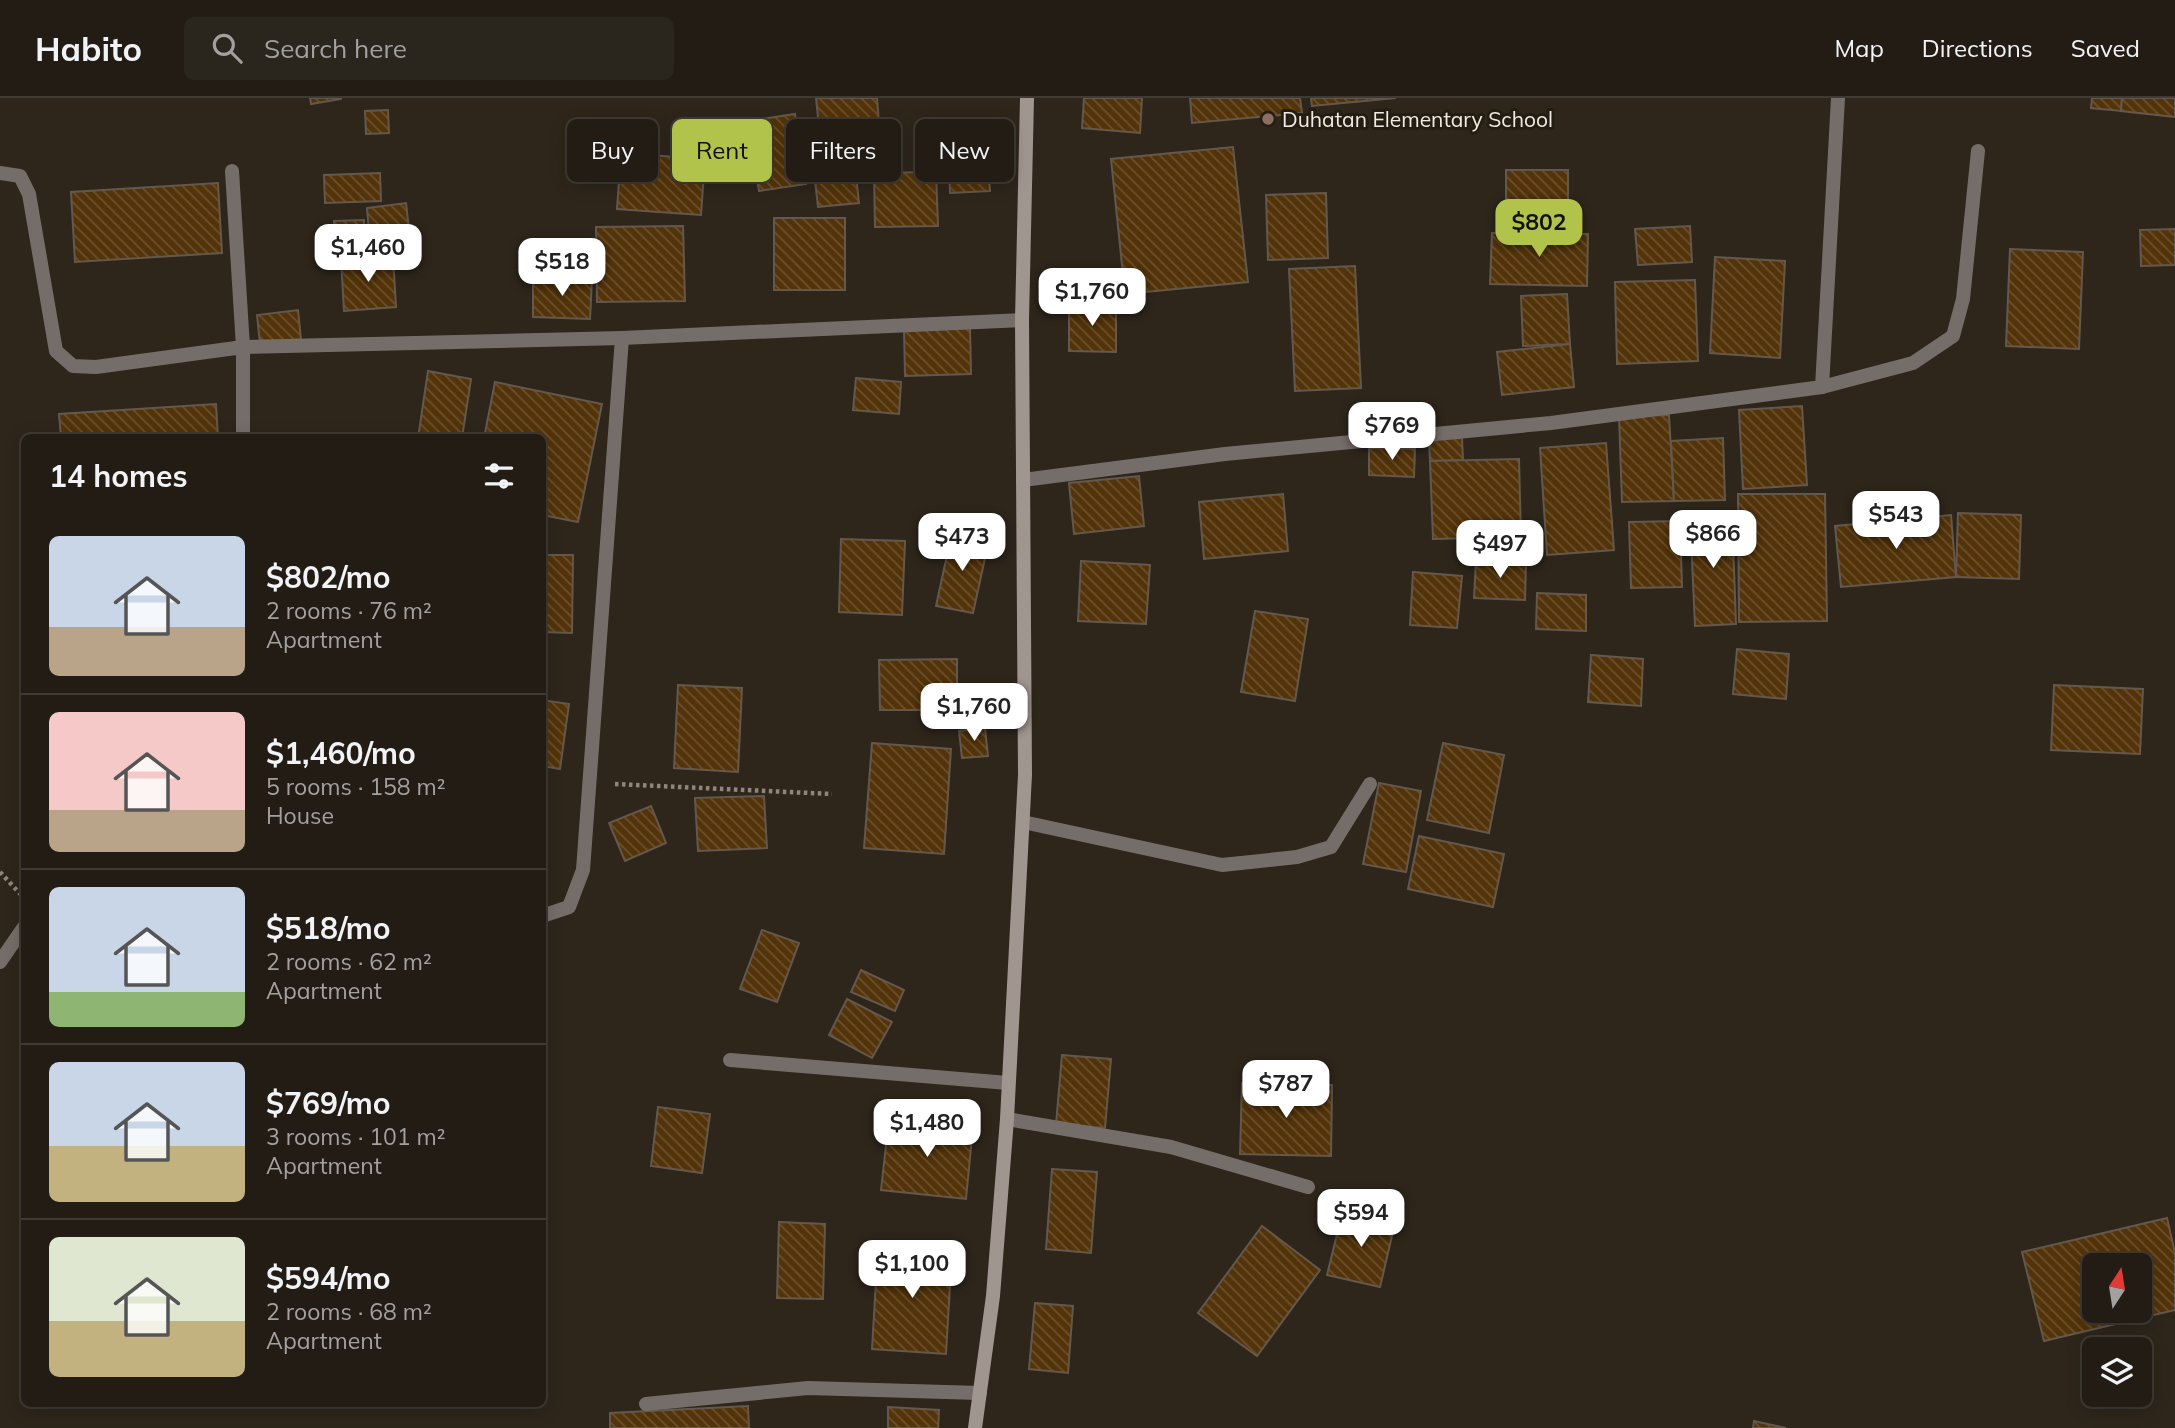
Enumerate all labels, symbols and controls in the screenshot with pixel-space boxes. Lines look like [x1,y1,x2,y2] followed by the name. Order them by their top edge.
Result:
[184,17,674,80] search box
[35,28,142,69] text: Habito
[208,29,246,67] icon: search
[264,32,407,65] text: Search here
[1834,33,1884,63] text: Map
[1922,33,2033,63] text: Directions
[2071,33,2140,63] text: Saved
[1282,106,1553,132] place label: Duhatan Elementary School
[1260,111,1276,127] marker: Duhatan Elementary School
[567,119,658,182] chip: Buy
[672,119,772,182] chip: Rent
[786,119,901,182] chip: Filters
[915,119,1014,182] chip: New
[1498,200,1580,259] pin: $802
[1511,207,1567,236] text: $802
[311,225,425,284] pin: $1,460
[331,232,405,261] text: $1,460
[521,238,603,298] pin: $518
[534,246,590,275] text: $518
[1035,268,1149,328] pin: $1,760
[1055,276,1129,305] text: $1,760
[1351,402,1433,462] pin: $769
[1364,410,1420,439] text: $769
[49,457,188,495] text: 14 homes
[480,457,518,495] icon: filters
[1855,491,1937,551] pin: $543
[1868,499,1924,528] text: $543
[1672,510,1754,570] pin: $866
[921,514,1003,573] pin: $473
[1685,518,1741,547] text: $866
[1459,520,1541,580] pin: $497
[934,521,990,550] text: $473
[1472,528,1528,557] text: $497
[266,558,390,596] text: $802/mo
[105,564,189,648] icon: home
[266,596,432,625] text: 2 rooms · 76 m²
[266,625,382,654] text: Apartment
[917,684,1031,743] pin: $1,760
[937,691,1011,720] text: $1,760
[266,734,416,772] text: $1,460/mo
[105,740,189,824] icon: home
[266,772,446,801] text: 5 rooms · 158 m²
[266,801,334,830] text: House
[266,909,390,947] text: $518/mo
[105,915,189,999] icon: home
[266,947,432,976] text: 2 rooms · 62 m²
[266,976,382,1005] text: Apartment
[1245,1060,1327,1120] pin: $787
[1258,1068,1314,1097] text: $787
[266,1084,390,1122] text: $769/mo
[105,1090,189,1174] icon: home
[870,1100,984,1159] pin: $1,480
[890,1107,964,1136] text: $1,480
[266,1122,446,1151] text: 3 rooms · 101 m²
[266,1151,382,1180] text: Apartment
[1320,1190,1402,1249] pin: $594
[1333,1197,1389,1226] text: $594
[855,1240,969,1300] pin: $1,100
[875,1248,949,1277] text: $1,100
[2082,1253,2152,1323] north arrow
[2082,1253,2152,1407] map controls
[266,1259,390,1297] text: $594/mo
[105,1265,189,1349] icon: home
[266,1297,432,1326] text: 2 rooms · 68 m²
[266,1326,382,1355] text: Apartment
[2082,1337,2152,1407] button: layers

